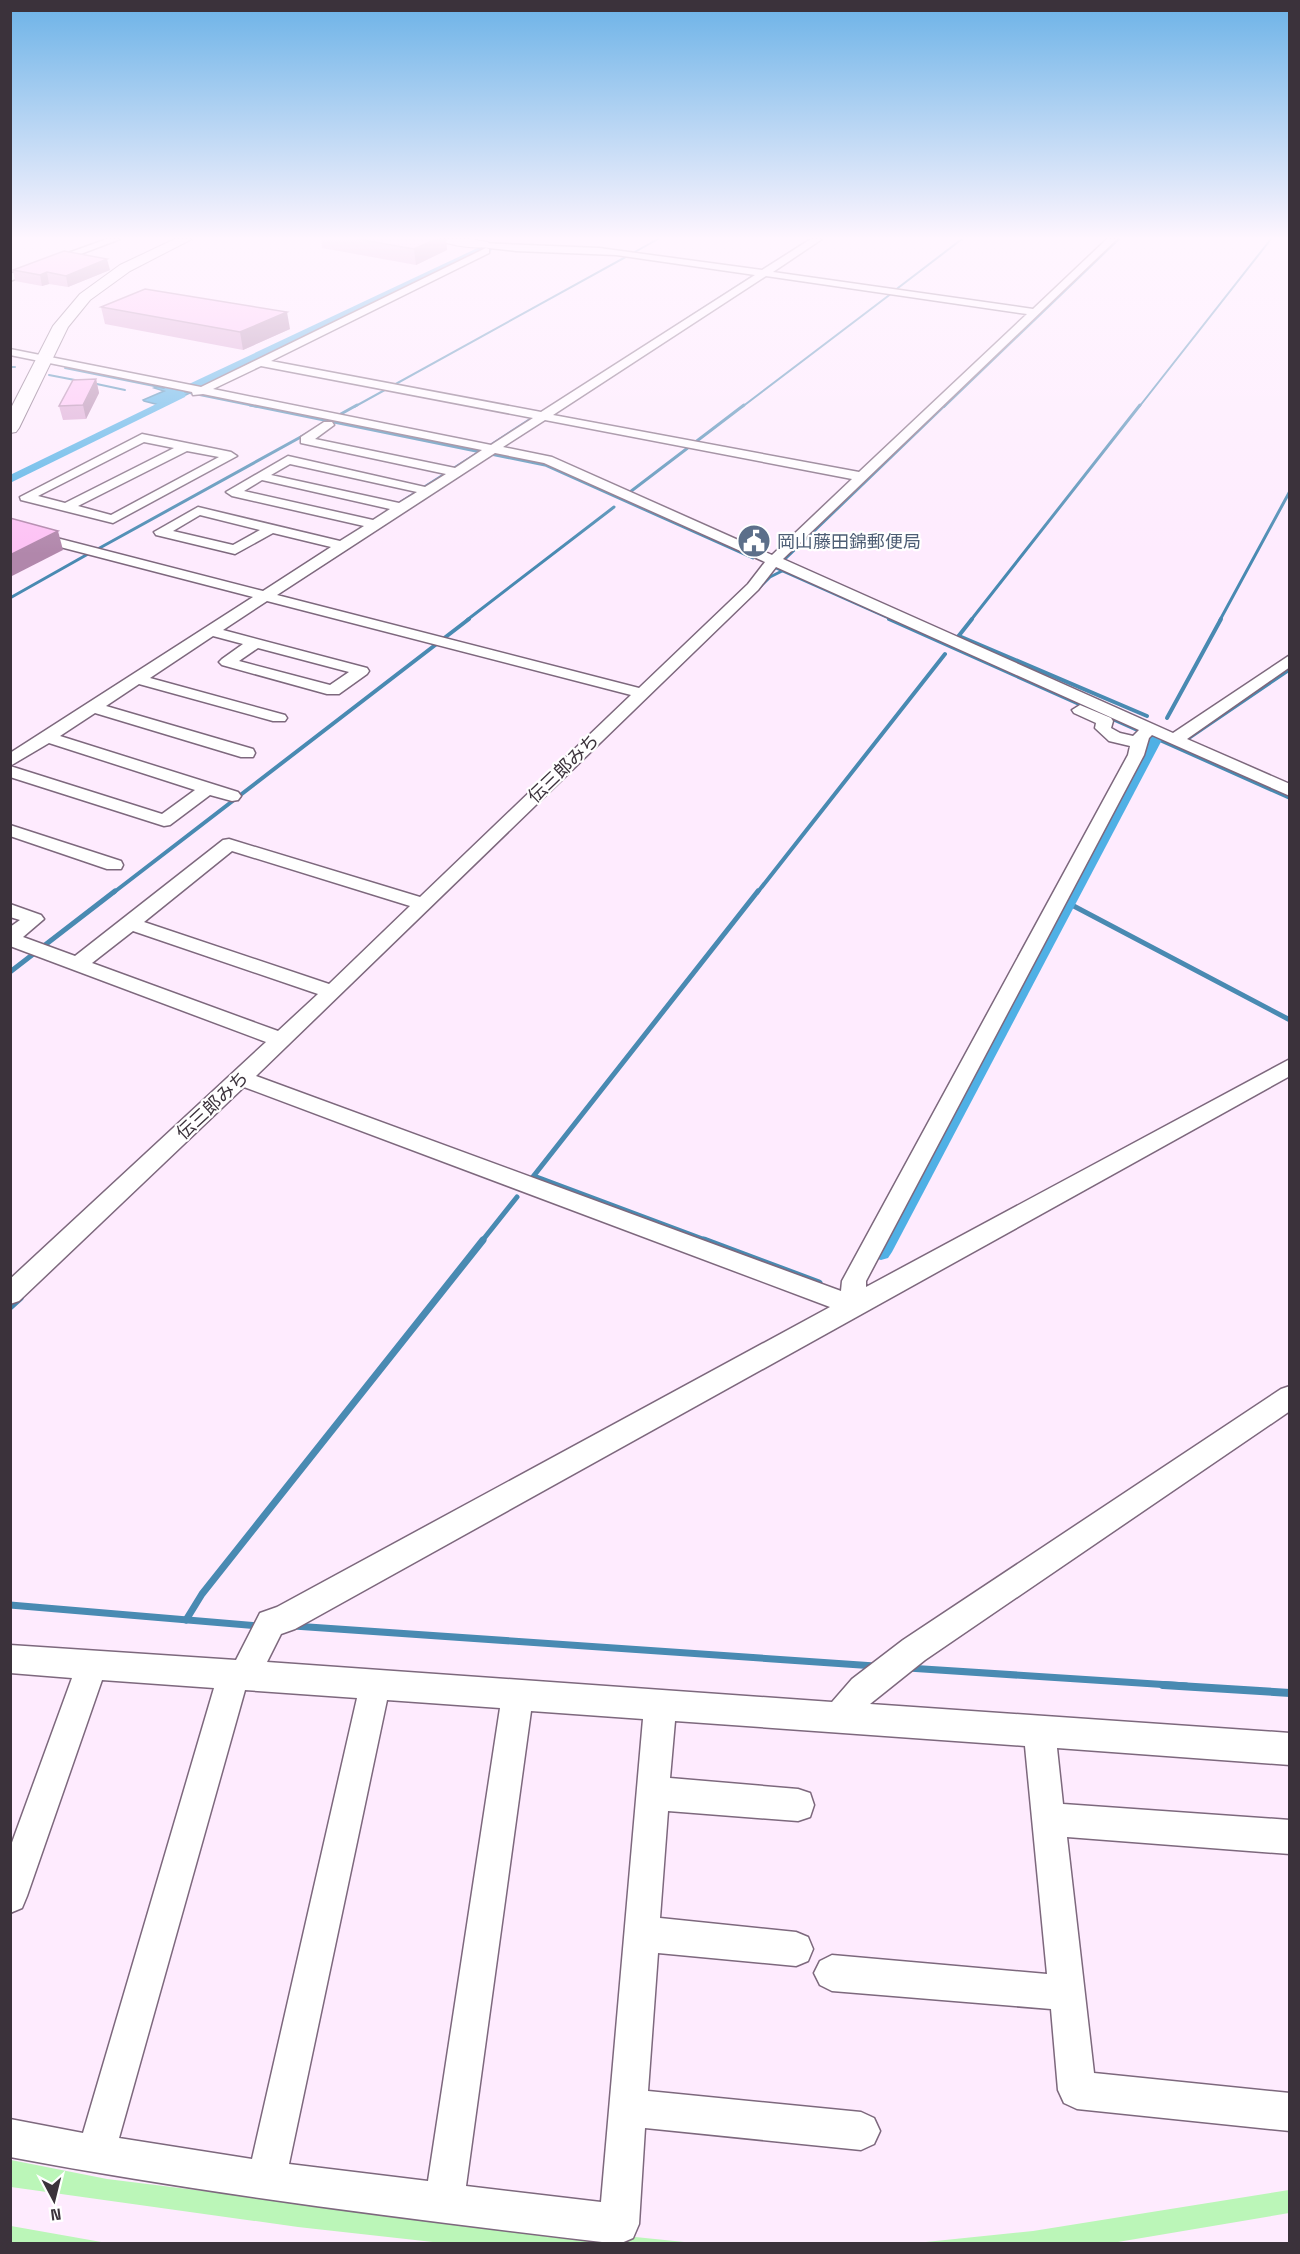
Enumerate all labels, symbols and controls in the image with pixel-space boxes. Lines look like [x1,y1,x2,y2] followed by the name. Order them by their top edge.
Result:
[736,523,772,559] public building icon: 岡山藤田錦郵便局
[777,530,921,553] place label: 岡山藤田錦郵便局
[523,728,603,808] street label: 伝三郎みち
[171,1066,253,1144] street label: 伝三郎みち
[24,2170,84,2230] north arrow
[49,2203,62,2225] text: N

